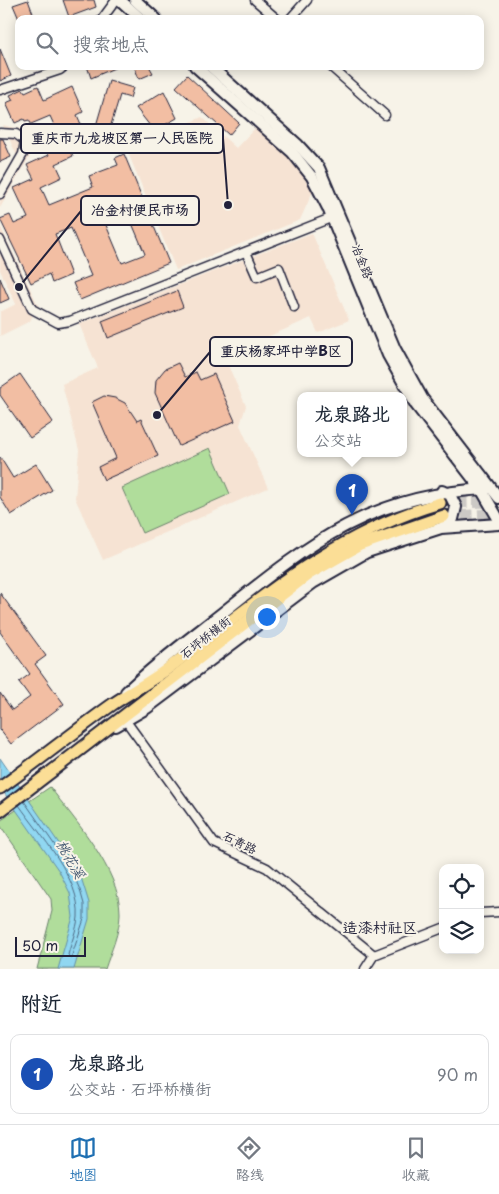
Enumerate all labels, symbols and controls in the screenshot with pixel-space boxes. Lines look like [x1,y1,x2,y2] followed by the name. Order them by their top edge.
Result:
[15,15,484,70] search box
[33,29,61,57] icon: search
[73,29,149,57] text: 搜索地点
[21,124,223,153] callout: 重庆市九龙坡区第一人民医院
[31,127,213,148] text: 重庆市九龙坡区第一人民医院
[81,196,199,225] callout: 冶金村便民市场
[91,199,189,220] text: 冶金村便民市场
[348,241,378,281] street label: 冶金路
[210,337,352,366] callout: 重庆杨家坪中学B区
[220,340,342,361] text: 重庆杨家坪中学B区
[297,392,407,457] popup
[314,399,390,427] text: 龙泉路北
[314,427,362,451] text: 公交站
[336,474,368,515] pin: 1
[254,604,280,630] your location
[176,611,234,663] street label: 石坪桥横街
[220,826,260,858] street label: 石青路
[51,836,91,883] water label: 桃花溪
[439,864,484,954] map controls
[439,864,484,909] button: locate
[439,909,484,954] button: layers
[342,915,418,938] district label: 造漆村社区
[15,934,86,957] scale bar
[22,935,58,956] text: 50 m
[20,986,62,1018] text: 附近
[68,1048,144,1076] text: 龙泉路北
[33,1062,41,1086] text: 1
[437,1062,478,1086] text: 90 m
[68,1076,211,1100] text: 公交站 · 石坪桥横街
[69,1134,97,1185] tab: 地图
[235,1134,263,1185] tab: 路线
[402,1134,430,1185] tab: 收藏

